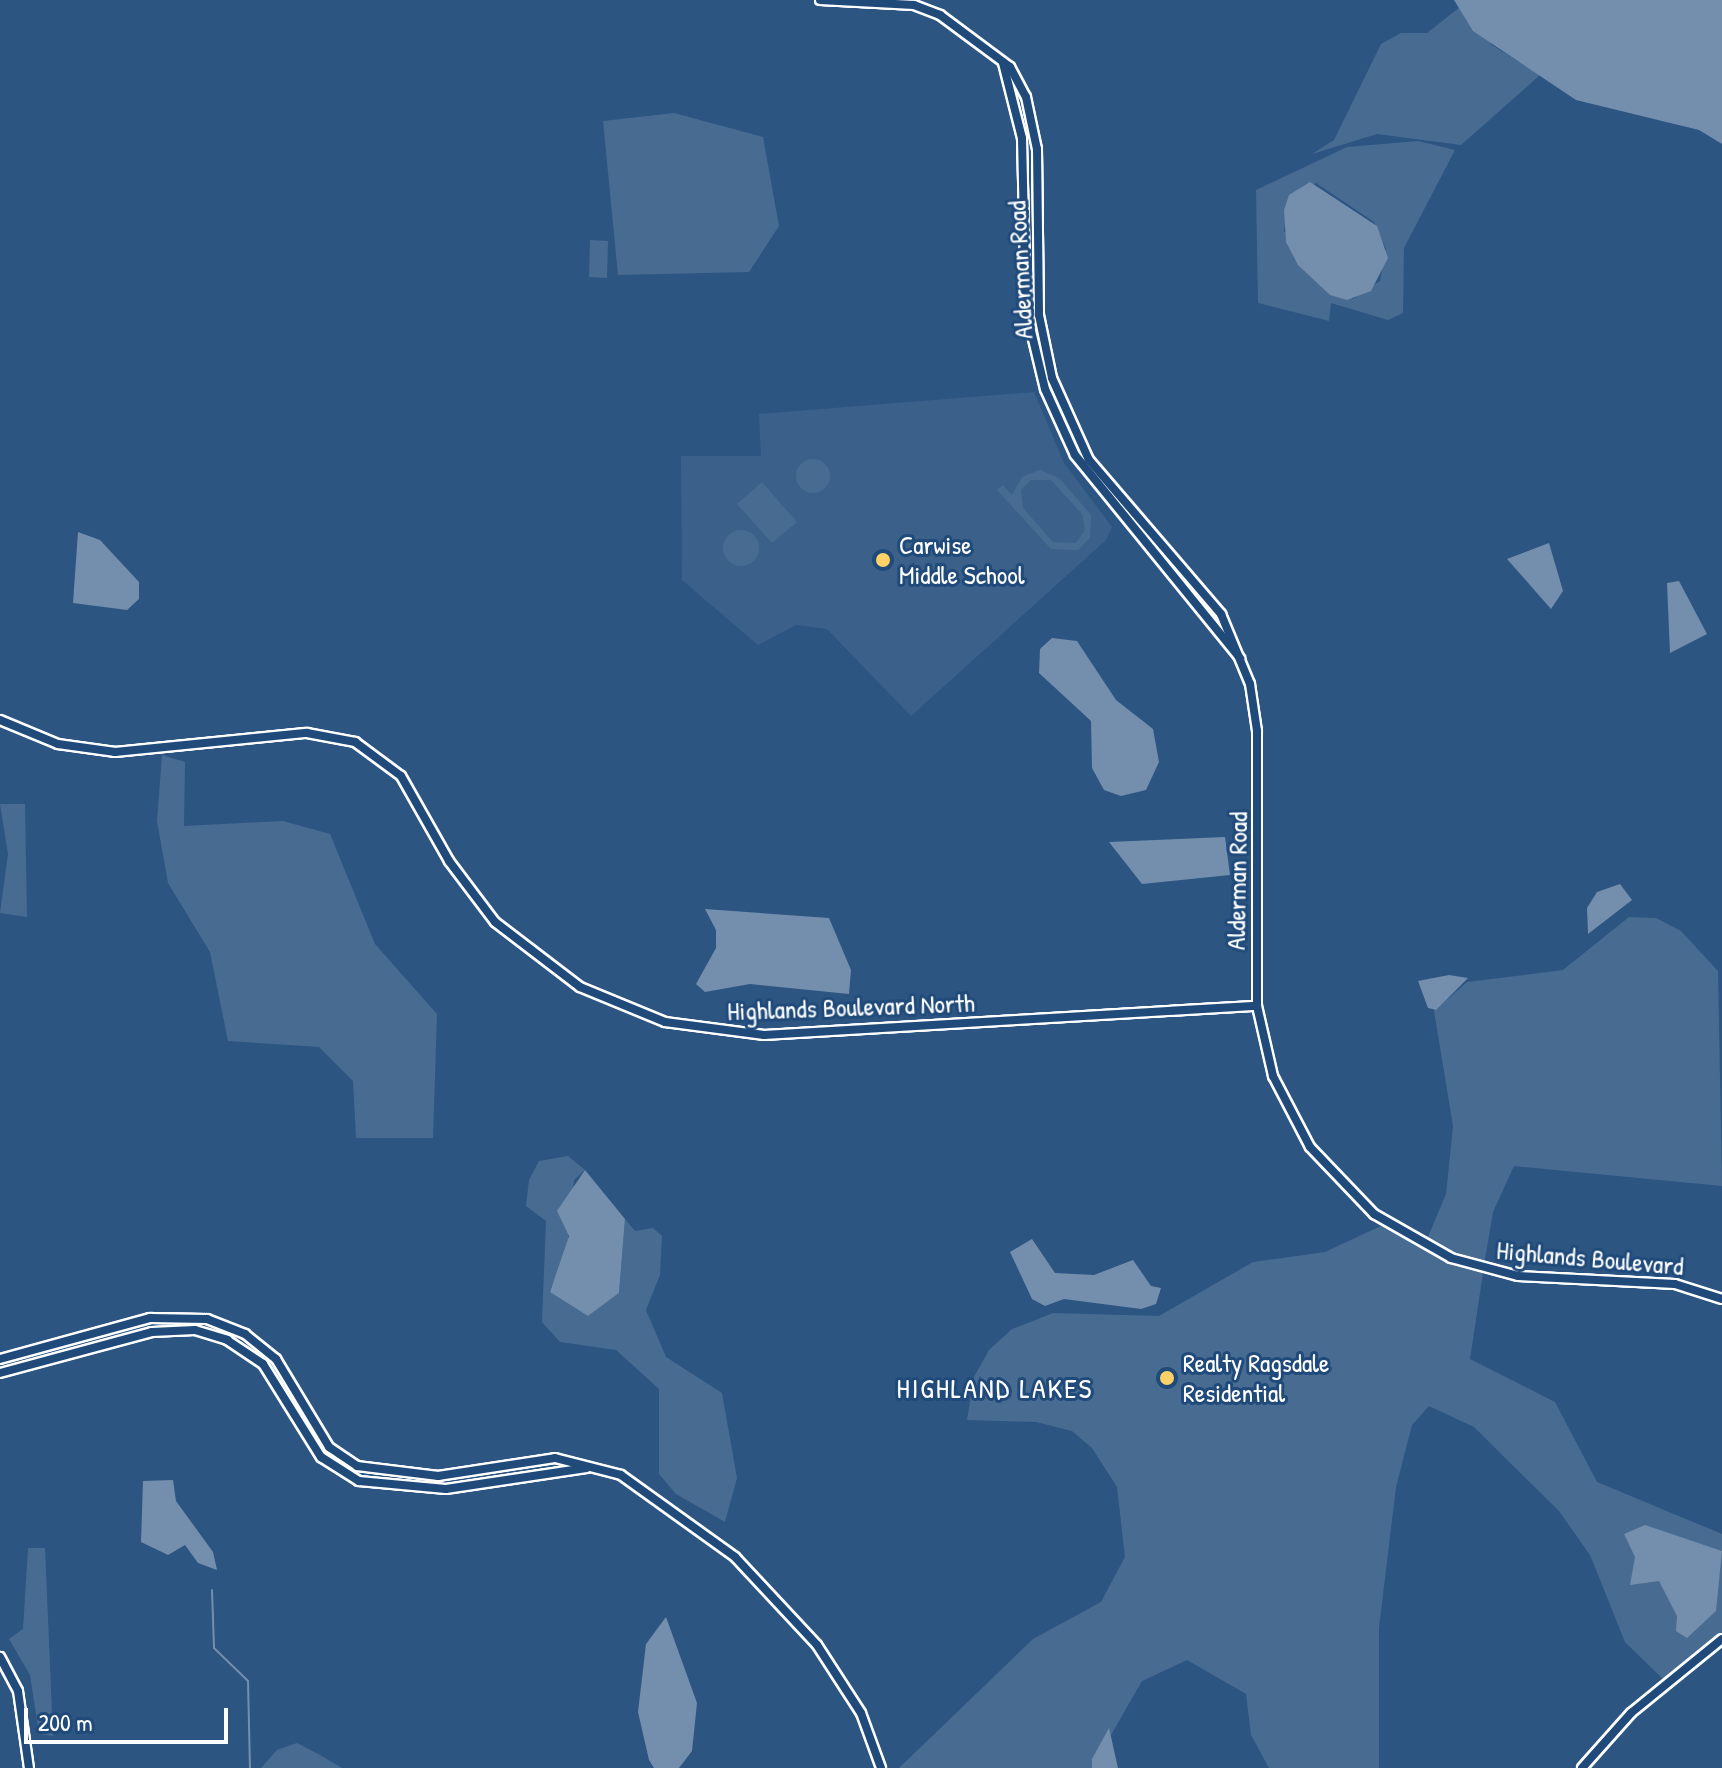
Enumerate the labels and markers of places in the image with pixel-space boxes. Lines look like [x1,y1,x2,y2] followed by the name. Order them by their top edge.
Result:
[899,529,1025,590] place label: Carwise Middle School
[874,551,892,569] marker: Carwise Middle School
[1183,1347,1329,1408] place label: Realty Ragsdale Residential
[1158,1369,1176,1387] marker: Realty Ragsdale Residential

